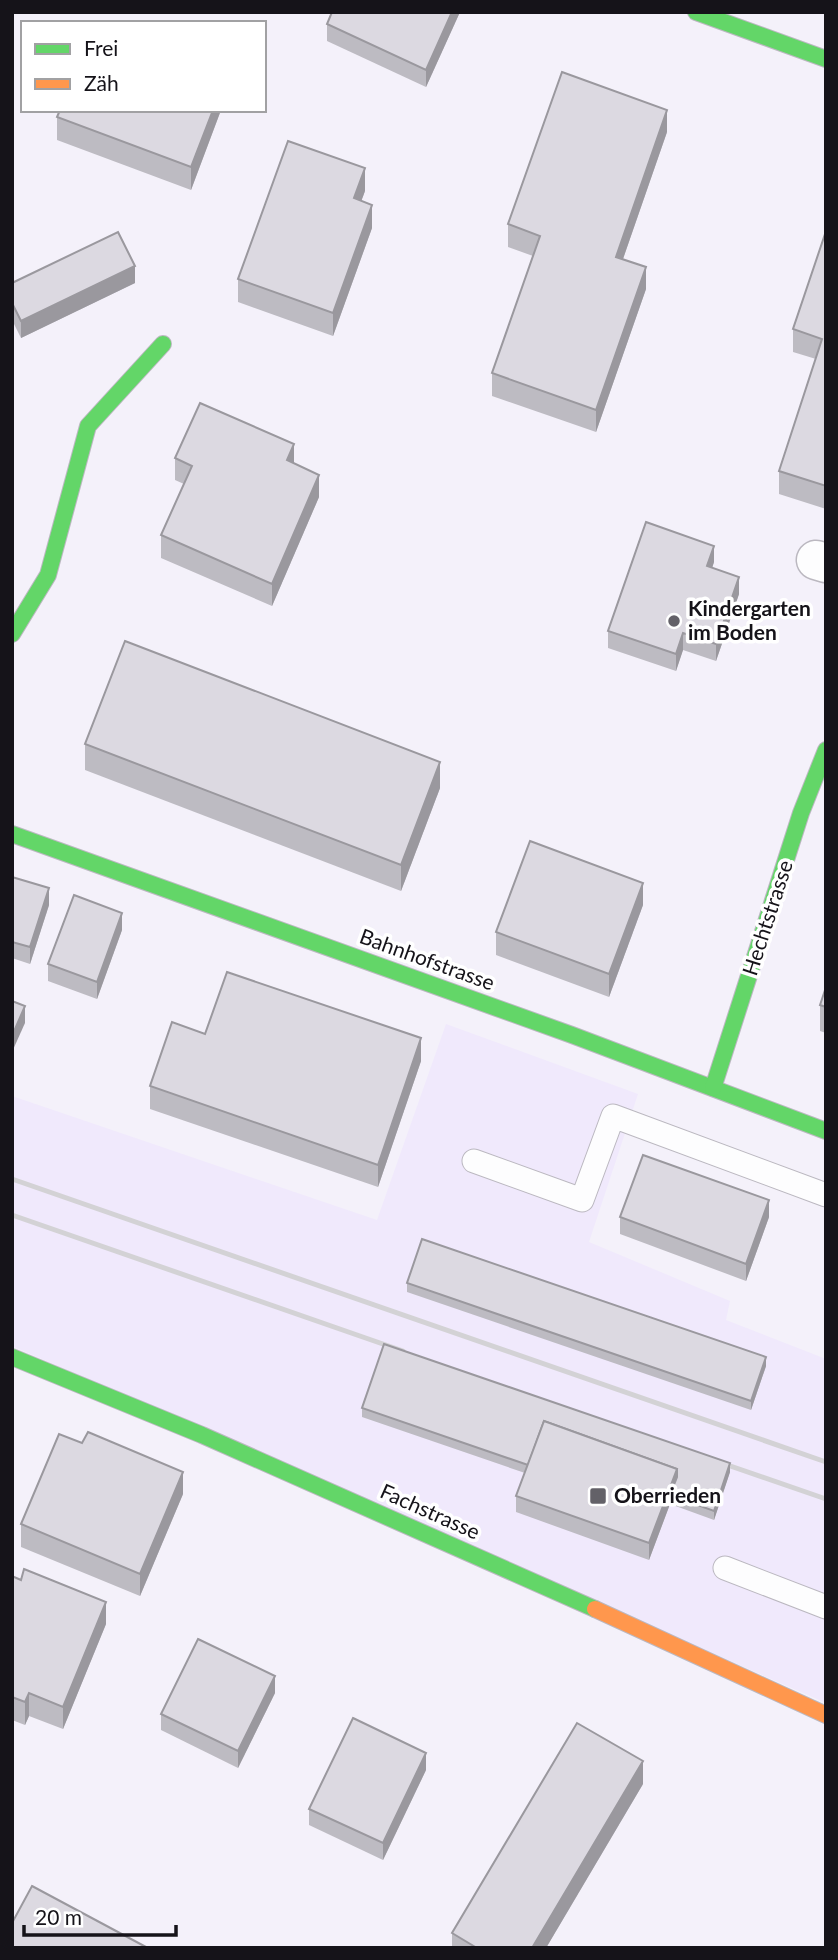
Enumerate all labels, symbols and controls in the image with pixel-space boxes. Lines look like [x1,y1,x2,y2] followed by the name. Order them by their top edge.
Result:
[21,21,266,112] legend
[84,35,118,60] text: Frei
[84,70,119,95] text: Zäh
[688,595,811,644] place label: Kindergarten im Boden
[666,613,682,629] marker: Kindergarten im Boden
[736,857,797,978] street label: Hechtstrasse
[357,923,498,995] street label: Bahnhofstrasse
[377,1478,484,1544] street label: Fachstrasse
[614,1482,721,1507] place label: Oberrieden
[588,1486,608,1506] marker: Oberrieden
[24,1894,177,1938] scale bar
[35,1904,82,1929] text: 20 m

